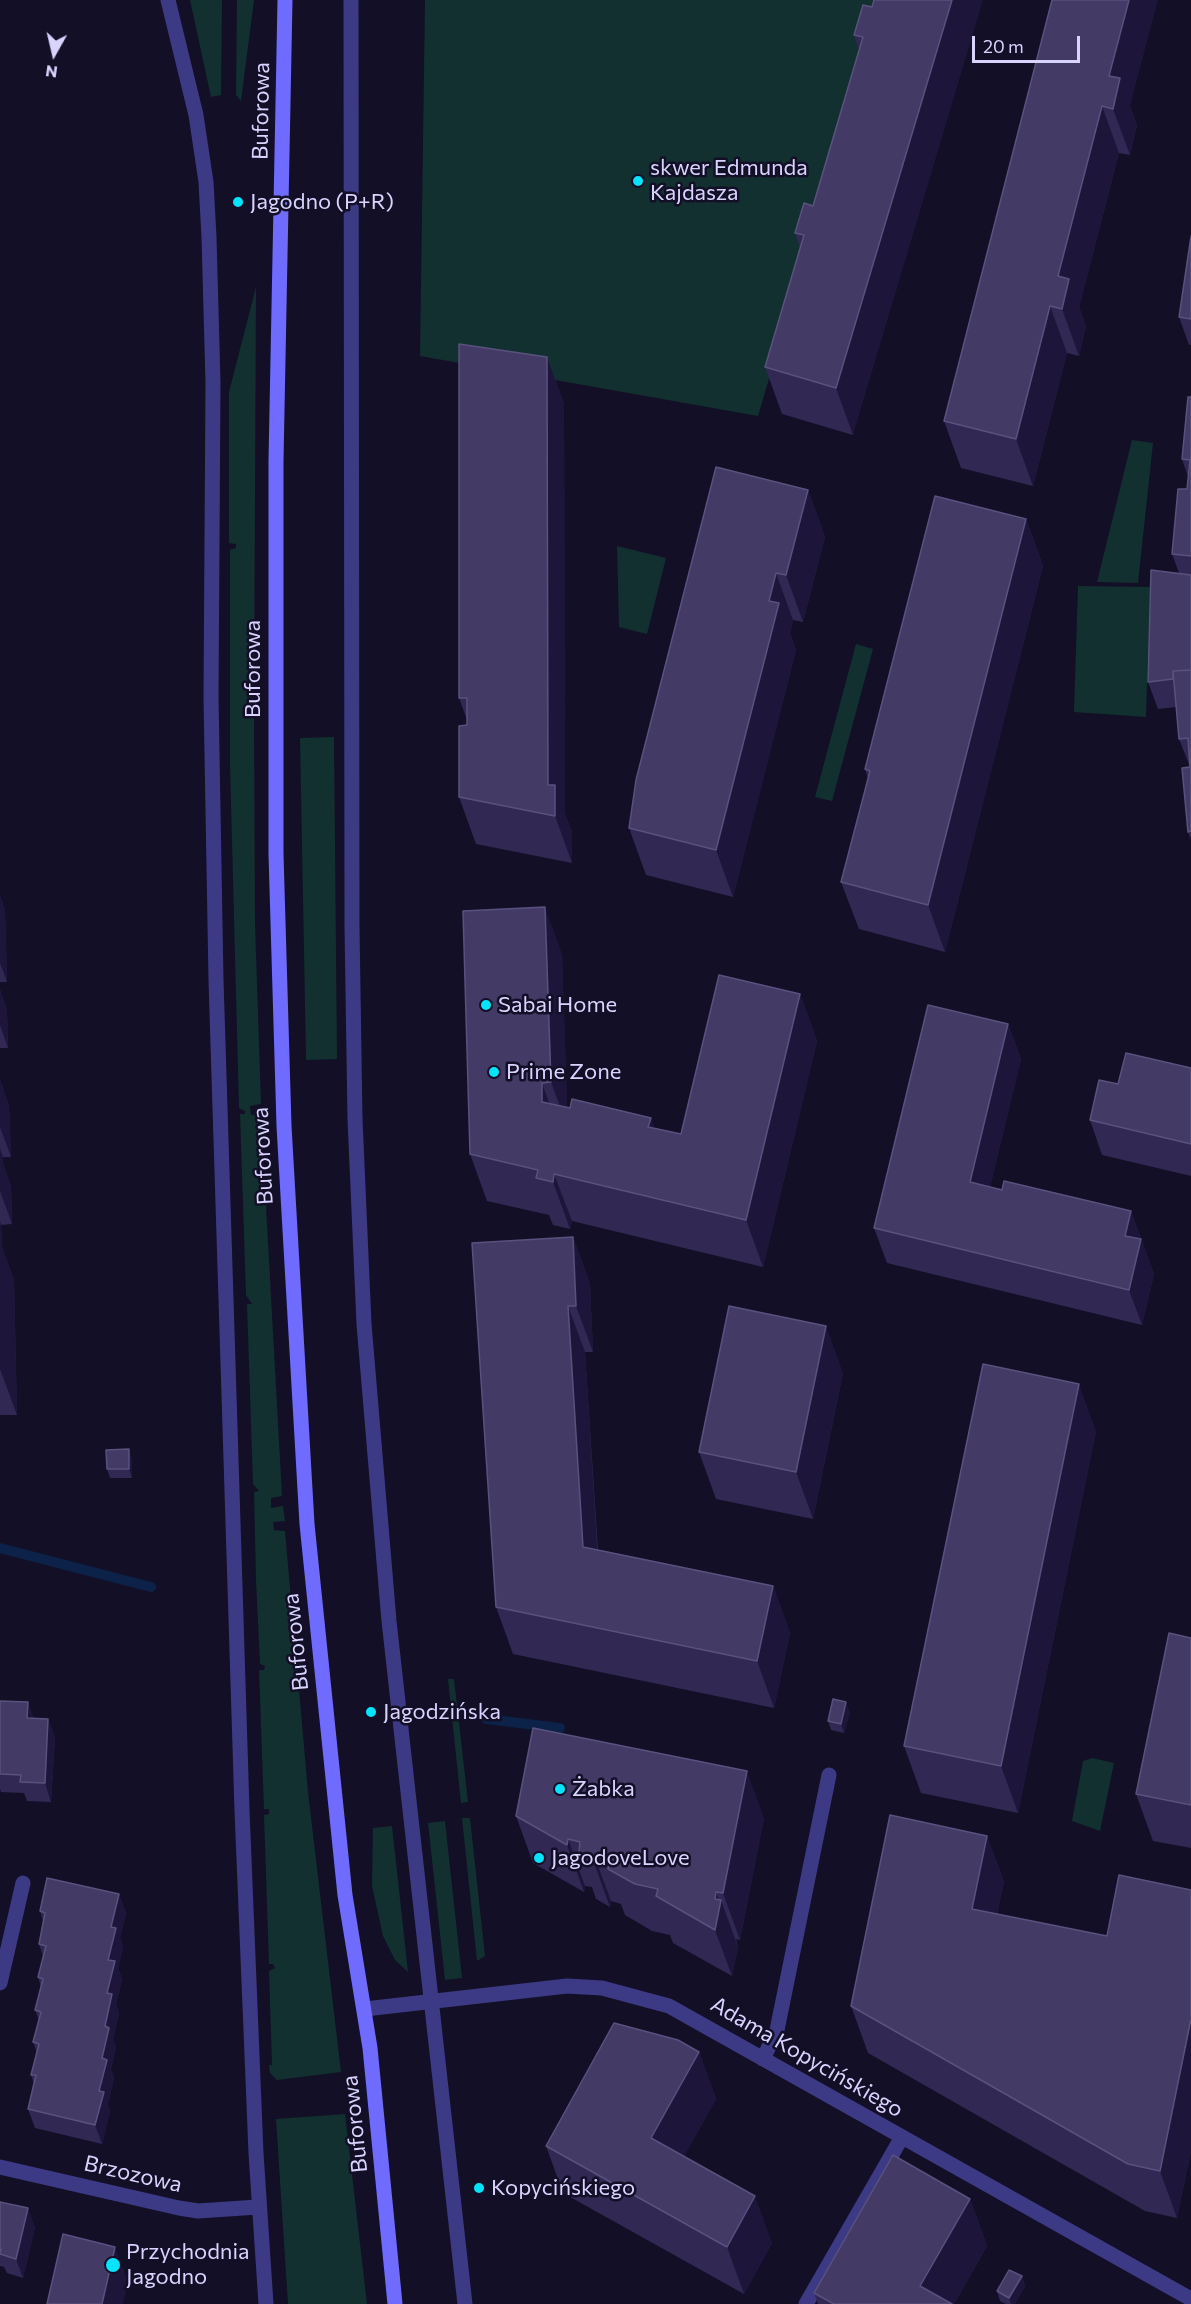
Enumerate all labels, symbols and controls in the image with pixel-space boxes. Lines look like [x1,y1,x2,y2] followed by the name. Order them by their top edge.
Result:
[24,24,84,84] north arrow
[975,24,1083,62] scale bar
[983,35,1024,57] text: 20 m
[44,62,59,83] text: N
[247,62,275,160] street label: Buforowa
[650,155,808,206] place label: skwer Edmunda Kajdasza
[631,174,645,188] marker: skwer Edmunda Kajdasza
[250,189,394,215] place label: Jagodno (P+R)
[231,195,245,209] marker: Jagodno (P+R)
[240,620,266,718] street label: Buforowa
[498,992,617,1018] place label: Sabai Home
[479,998,493,1012] marker: Sabai Home
[506,1059,621,1085] place label: Prime Zone
[487,1065,501,1079] marker: Prime Zone
[247,1106,279,1206] street label: Buforowa
[278,1592,314,1692] street label: Buforowa
[383,1699,501,1725] place label: Jagodzińska
[364,1705,378,1719] marker: Jagodzińska
[572,1776,635,1802] place label: Żabka
[553,1782,567,1796] marker: Żabka
[551,1845,690,1871] place label: JagodoveLove
[532,1851,546,1865] marker: JagodoveLove
[706,1991,908,2123] street label: Adama Kopycińskiego
[337,2074,373,2174] street label: Buforowa
[82,2150,184,2198] street label: Brzozowa
[491,2175,635,2201] place label: Kopycińskiego
[472,2181,486,2195] marker: Kopycińskiego
[126,2239,250,2290] place label: Przychodnia Jagodno
[104,2256,122,2274] marker: Przychodnia Jagodno

